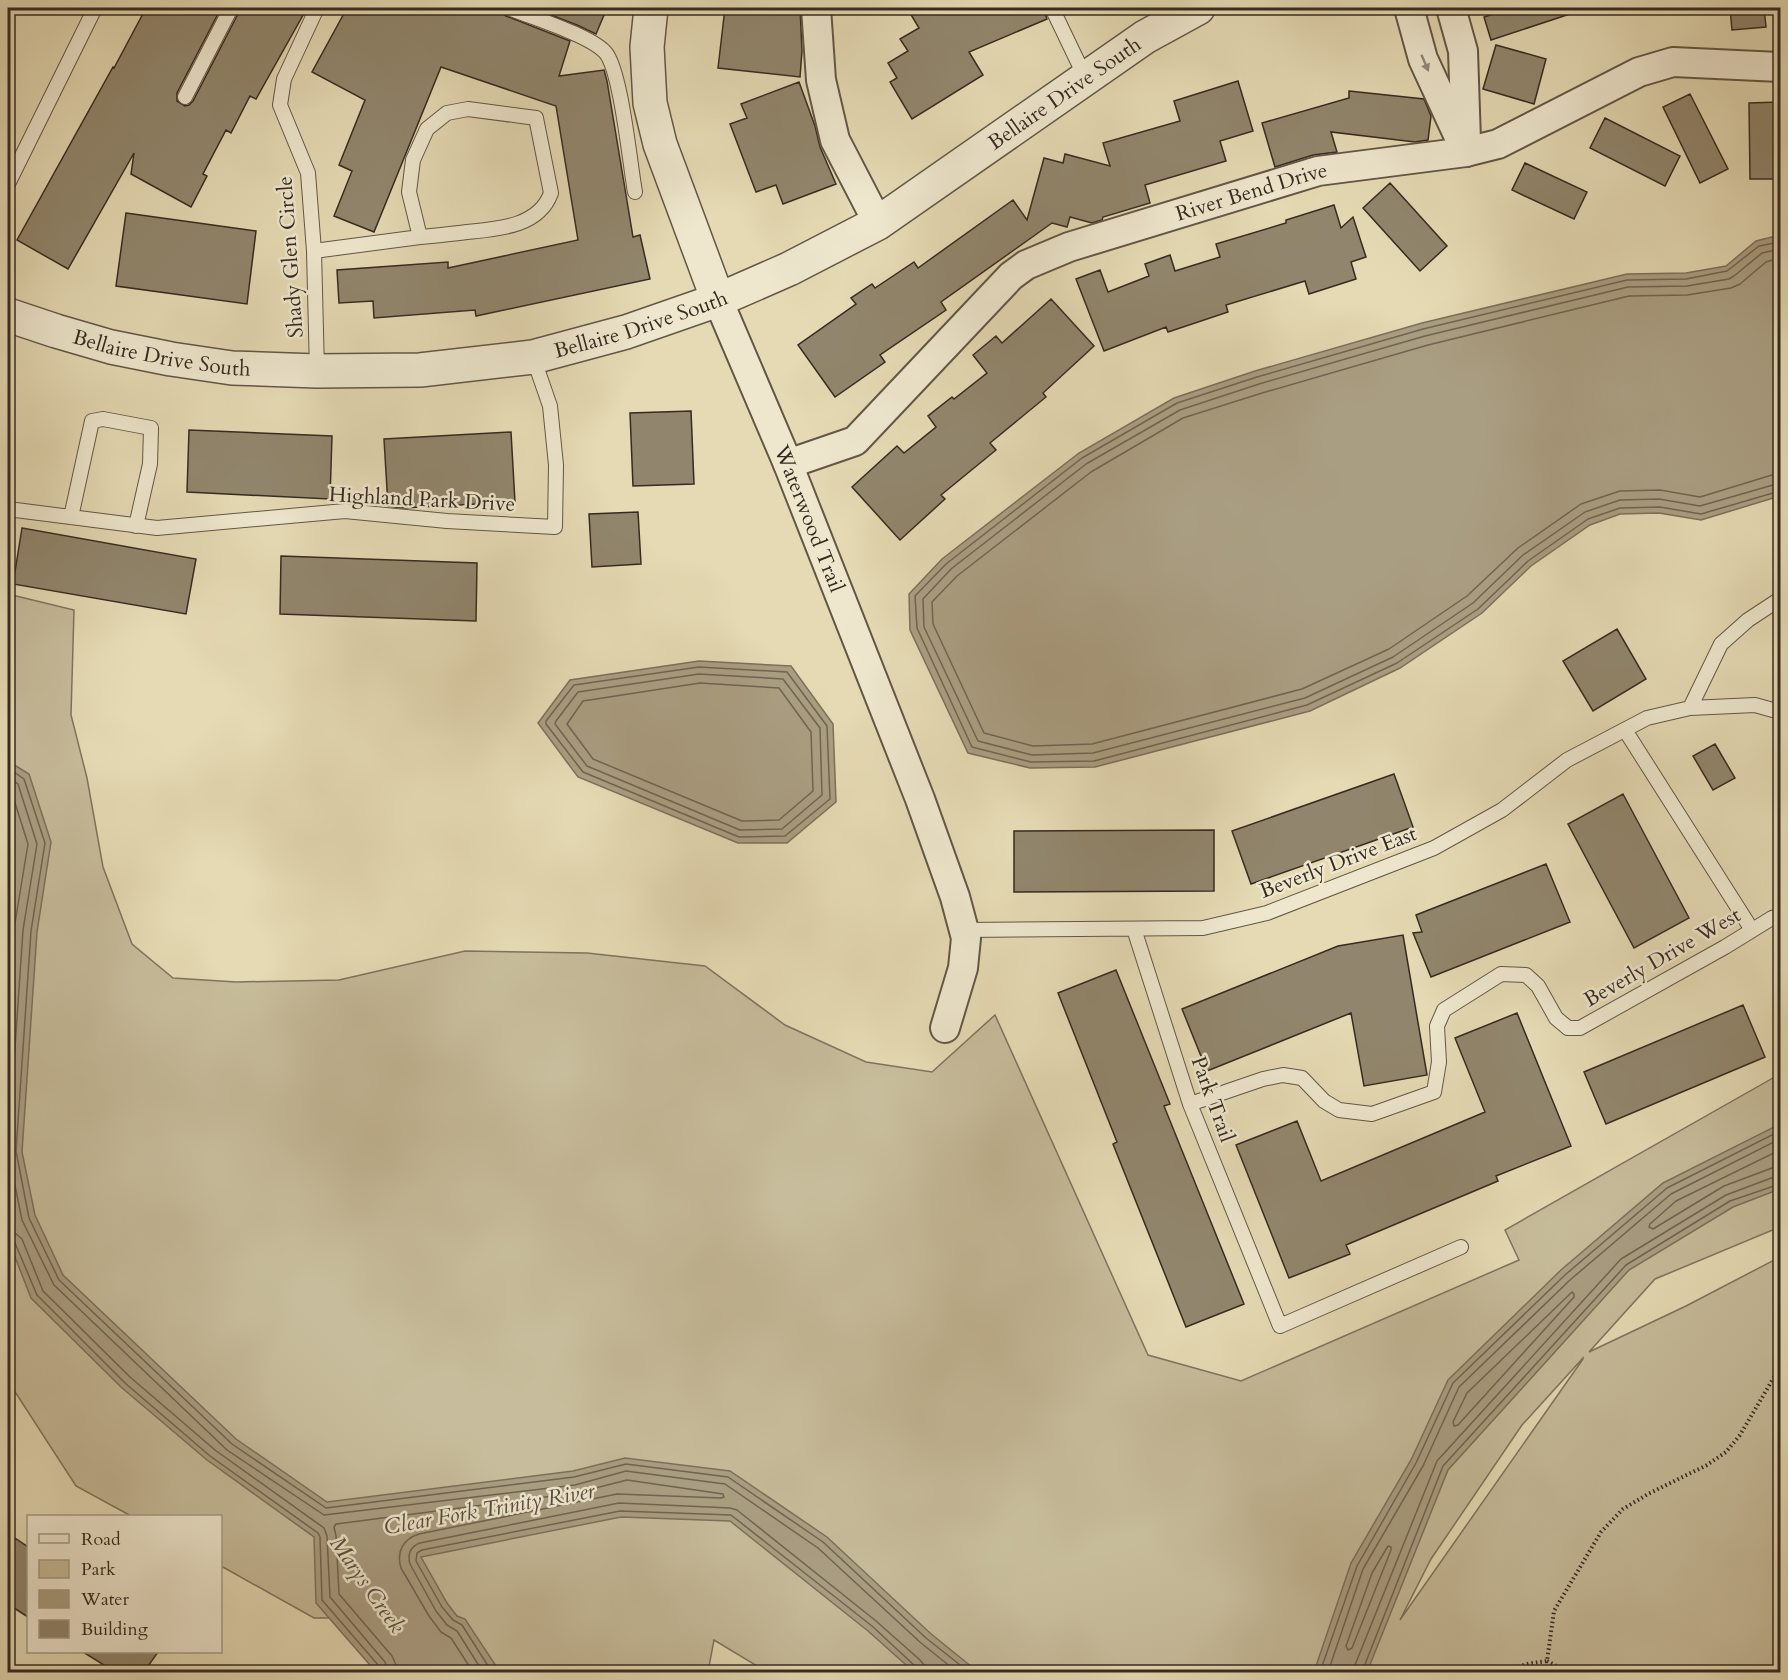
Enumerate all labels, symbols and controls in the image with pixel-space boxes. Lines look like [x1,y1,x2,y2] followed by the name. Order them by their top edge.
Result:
[982,30,1147,157] street label: Bellaire Drive South
[1420,55,1430,73] one-way arrow
[1172,156,1329,229] street label: River Bend Drive
[270,175,311,339] street label: Shady Glen Circle
[551,283,733,366] street label: Bellaire Drive South
[69,323,251,384] street label: Bellaire Drive South
[766,440,851,597] street label: Waterwood Trail
[328,480,516,519] street label: Highland Park Drive
[1256,819,1421,906] street label: Beverly Drive East
[1579,901,1746,1014] street label: Beverly Drive West
[1184,1052,1241,1146] street label: Park Trail
[381,1476,598,1542] water label: Clear Fork Trinity River
[27,1515,222,1653] legend
[81,1527,121,1552] text: Road
[323,1530,412,1639] water label: Marys Creek
[81,1557,116,1582] text: Park
[80,1587,130,1612] text: Water
[81,1617,149,1642] text: Building

